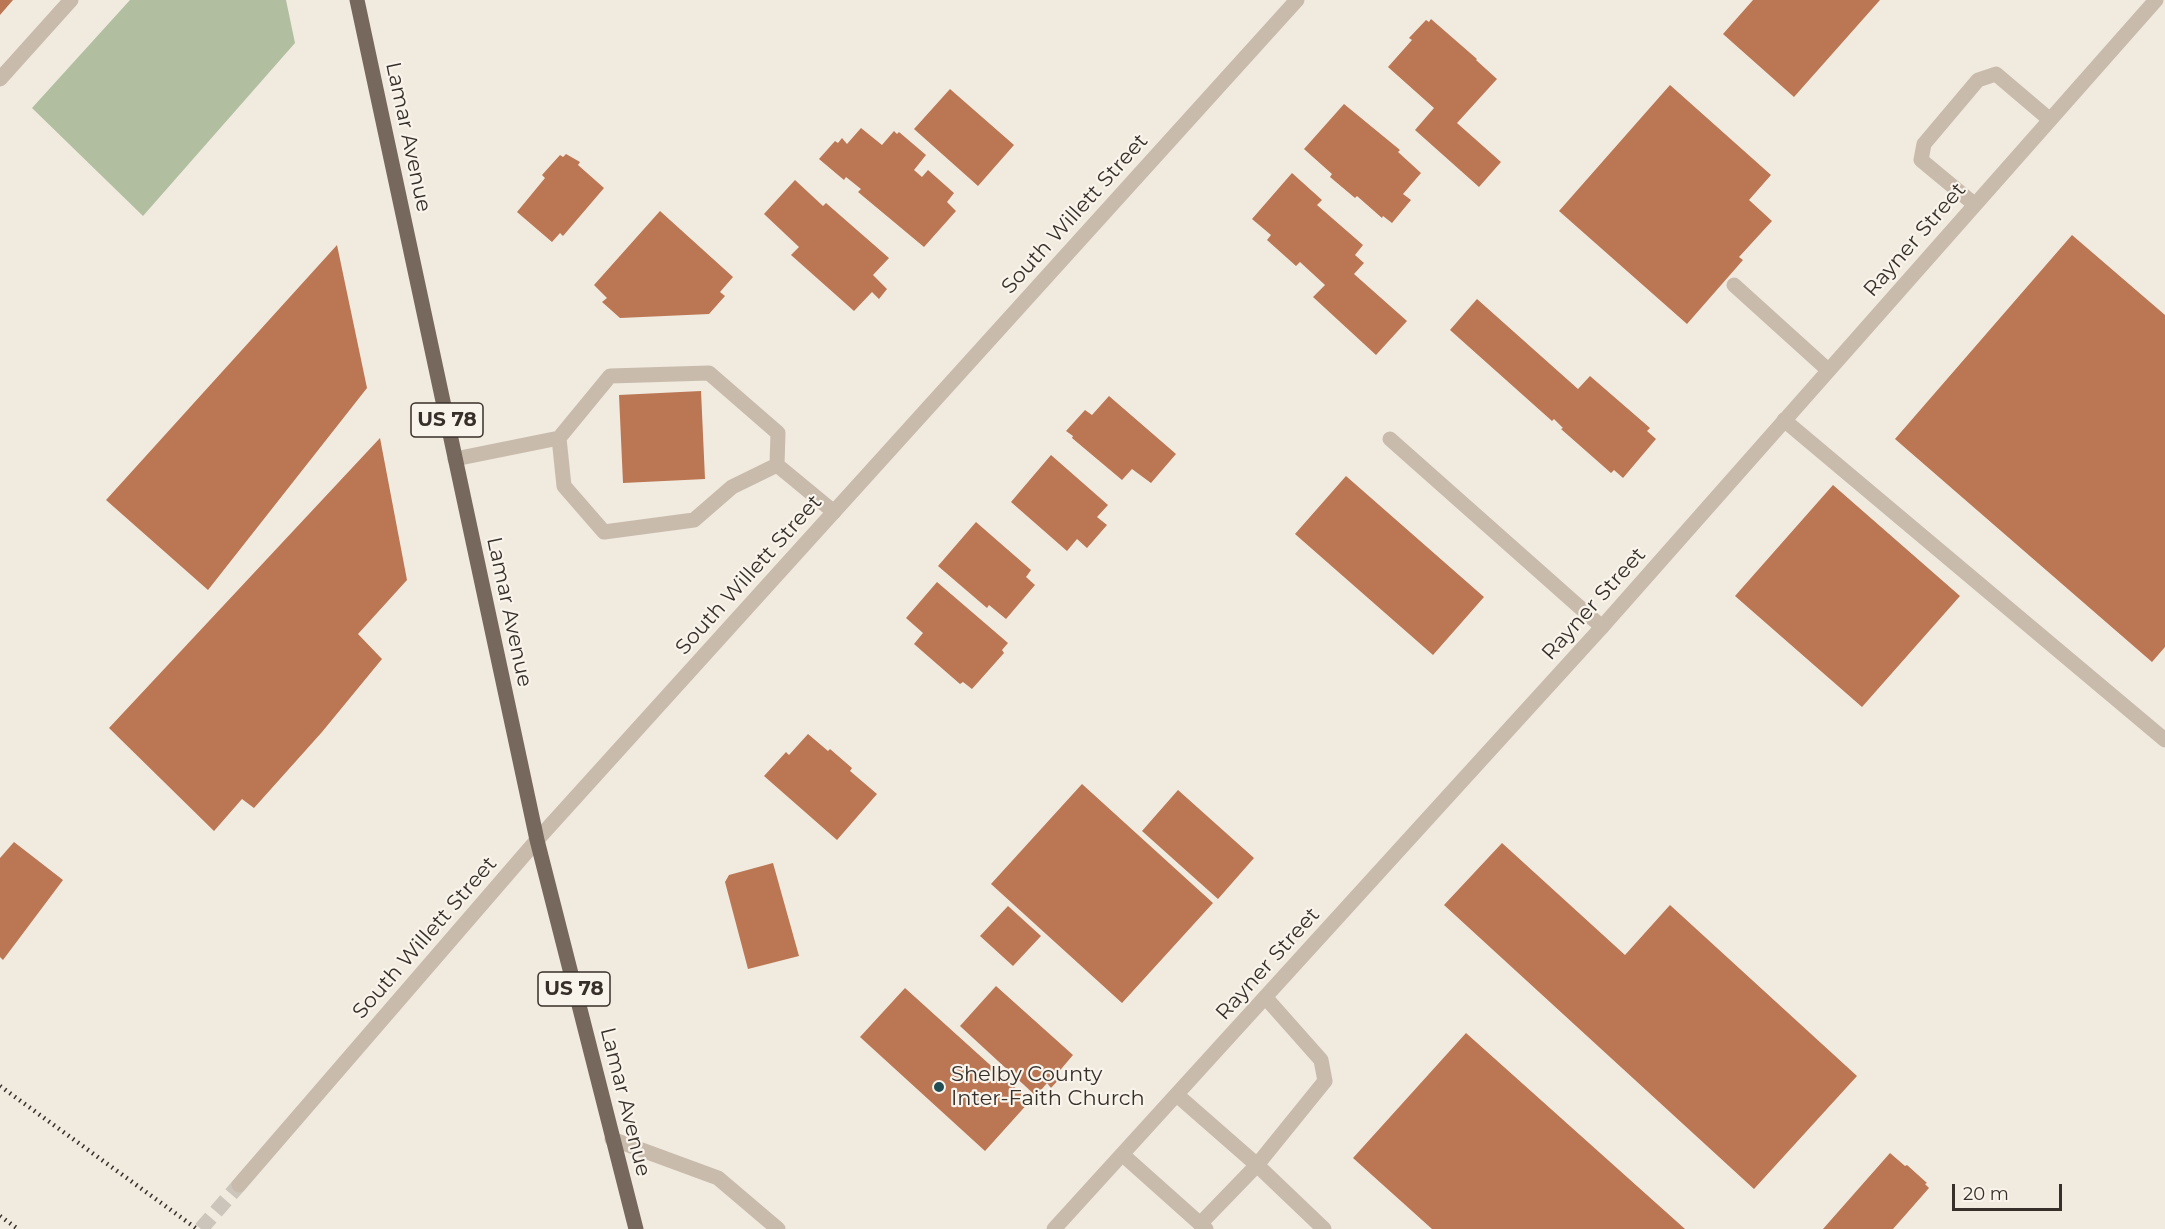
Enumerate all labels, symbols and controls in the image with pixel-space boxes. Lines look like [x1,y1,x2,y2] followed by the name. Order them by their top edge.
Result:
[380,60,436,214] street label: Lamar Avenue
[996,129,1154,299] street label: South Willett Street
[1859,178,1971,302] street label: Rayner Street
[411,403,483,437] road number: US 78
[670,490,828,660] street label: South Willett Street
[481,535,537,689] street label: Lamar Avenue
[1537,543,1651,665] street label: Rayner Street
[348,852,502,1024] street label: South Willett Street
[1211,903,1325,1025] street label: Rayner Street
[538,972,610,1006] road number: US 78
[594,1025,656,1179] street label: Lamar Avenue
[951,1062,1145,1112] place label: Shelby County Inter-Faith Church
[932,1080,946,1094] marker: Shelby County Inter-Faith Church
[1955,1172,2064,1210] scale bar
[1963,1183,2009,1205] text: 20 m

